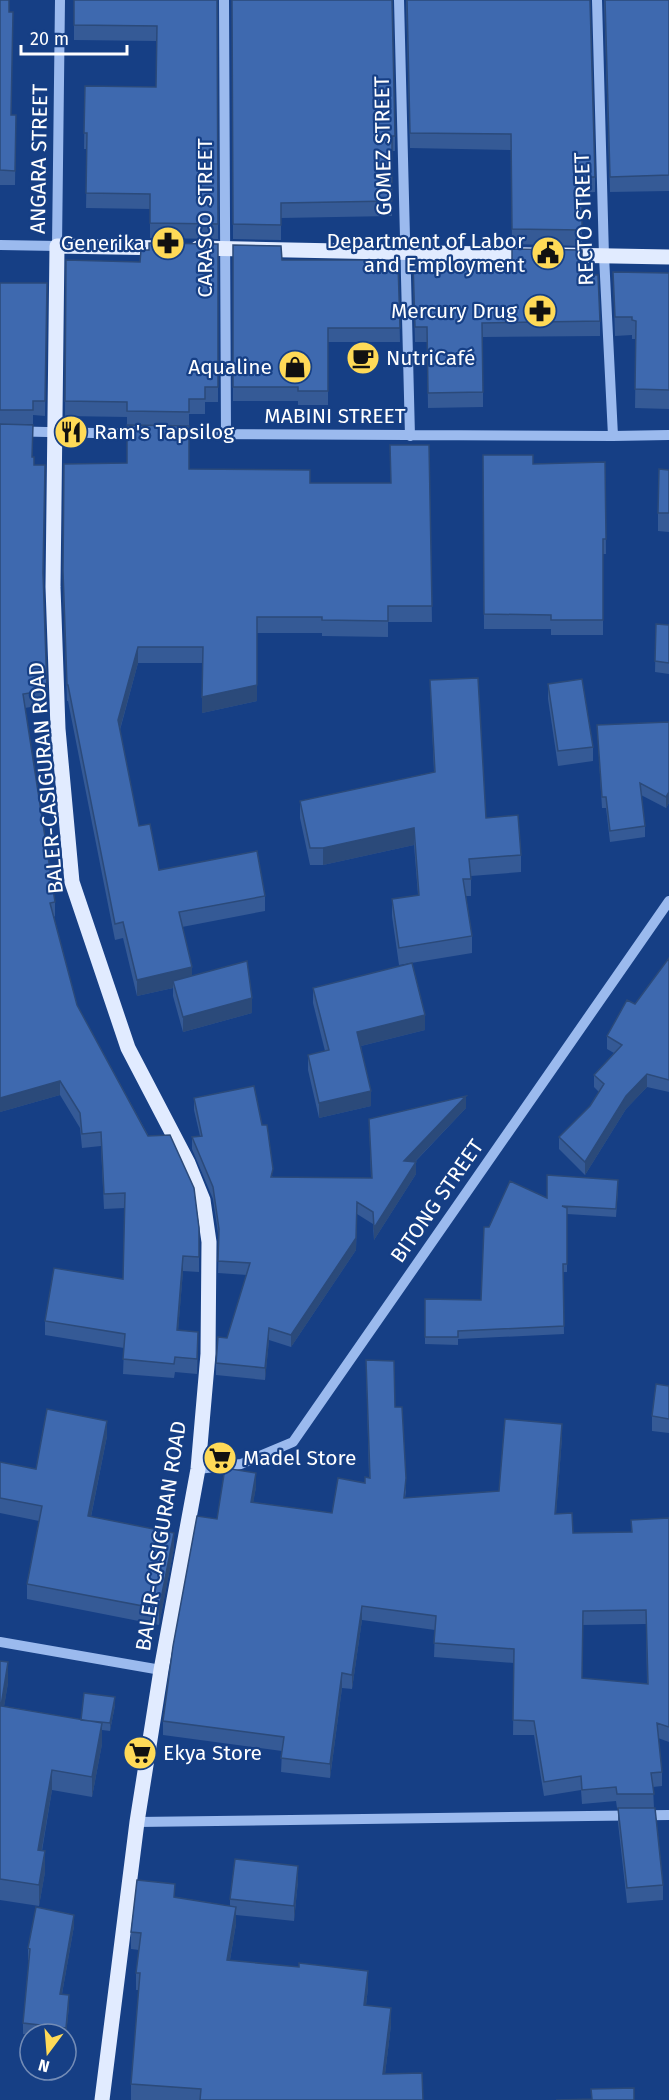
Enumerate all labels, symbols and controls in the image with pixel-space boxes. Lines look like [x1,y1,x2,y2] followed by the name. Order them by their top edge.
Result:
[21,18,128,56] scale bar
[30,28,69,50] text: 20 m
[369,76,397,216] street label: GOMEZ STREET
[25,84,53,234] street label: ANGARA STREET
[192,138,218,298] street label: CARASCO STREET
[569,152,599,286] street label: RECTO STREET
[150,225,186,261] pharmacy icon: Generika
[326,228,525,278] place label: Department of Labor and Employment
[61,230,145,256] place label: Generika
[530,235,566,271] public building icon: Department of Labor and Employment
[522,293,558,329] pharmacy icon: Mercury Drug
[391,298,517,324] place label: Mercury Drug
[345,340,381,376] cafe icon: NutriCafé
[386,345,475,371] place label: NutriCafé
[277,349,313,385] shop icon: Aqualine
[188,354,272,380] place label: Aqualine
[264,403,406,429] street label: MABINI STREET
[53,414,89,450] restaurant icon: Ram's Tapsilog
[94,419,234,445] place label: Ram's Tapsilog
[23,661,69,895] street label: BALER-CASIGURAN ROAD
[385,1134,489,1268] street label: BITONG STREET
[130,1419,192,1653] street label: BALER-CASIGURAN ROAD
[202,1440,238,1476] supermarket icon: Madel Store
[243,1445,356,1471] place label: Madel Store
[122,1735,158,1771] supermarket icon: Ekya Store
[163,1740,262,1766] place label: Ekya Store
[18,2022,78,2082] north arrow
[36,2055,52,2077] text: N

